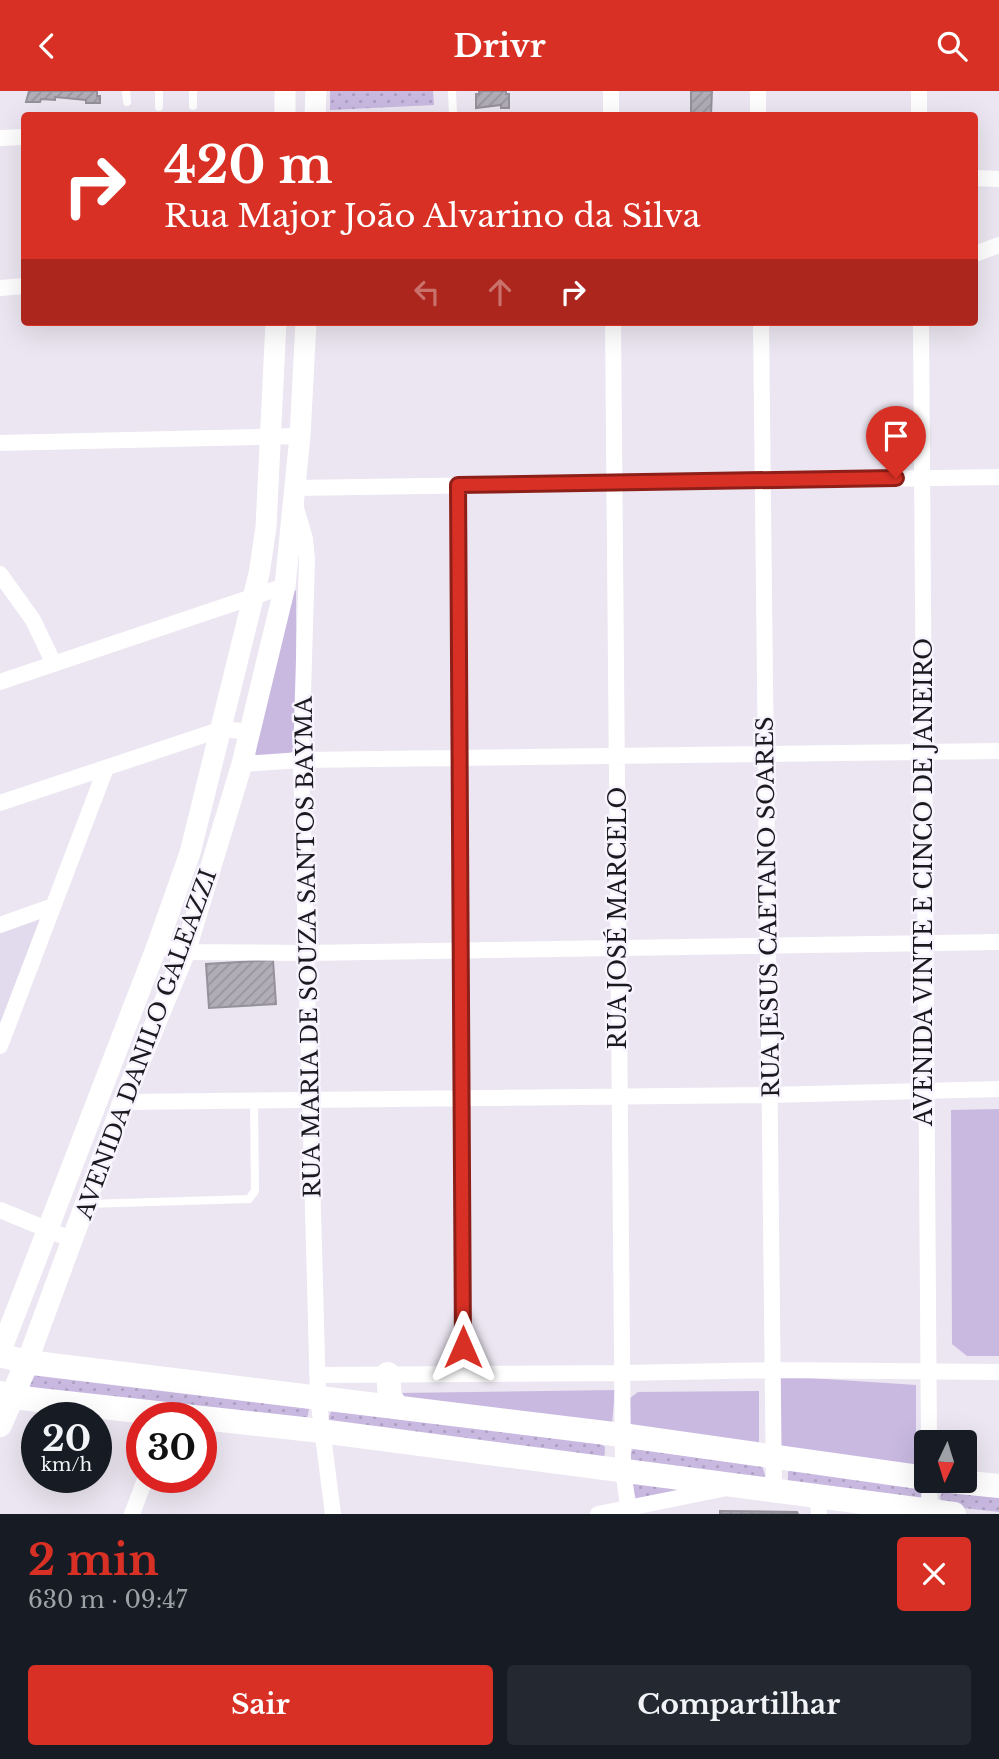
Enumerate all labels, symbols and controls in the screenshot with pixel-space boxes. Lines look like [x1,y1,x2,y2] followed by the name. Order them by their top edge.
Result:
[453,26,546,66] text: Drivr
[28,27,66,65] icon: back
[933,27,971,65] icon: search
[164,135,333,196] text: 420 m
[49,140,140,231] icon: right
[164,196,700,236] text: Rua Major João Alvarino da Silva
[408,273,446,311] icon: left
[481,273,519,311] icon: ahead
[554,273,592,311] icon: right
[866,406,926,478] pin
[877,417,915,455] icon: arrive
[910,638,938,1127] street label: AVENIDA VINTE E CINCO DE JANEIRO
[290,695,326,1198] street label: RUA MARIA DE SOUZA SANTOS BAYMA
[751,716,785,1098] street label: RUA JESUS CAETANO SOARES
[603,787,632,1049] street label: RUA JOSÉ MARCELO
[69,865,223,1224] street label: AVENIDA DANILO GALEAZZI
[426,1310,500,1384] position arrow
[126,1402,217,1493] speed limit sign: 30
[42,1417,91,1460] text: 20
[914,1430,976,1493] north arrow
[914,1430,977,1493] map controls
[41,1454,92,1476] text: km/h
[28,1534,159,1586] text: 2 min
[897,1537,971,1611] button: close
[28,1586,187,1614] text: 630 m · 09:47
[28,1665,493,1745] button: Sair
[507,1665,971,1745] button: Compartilhar

